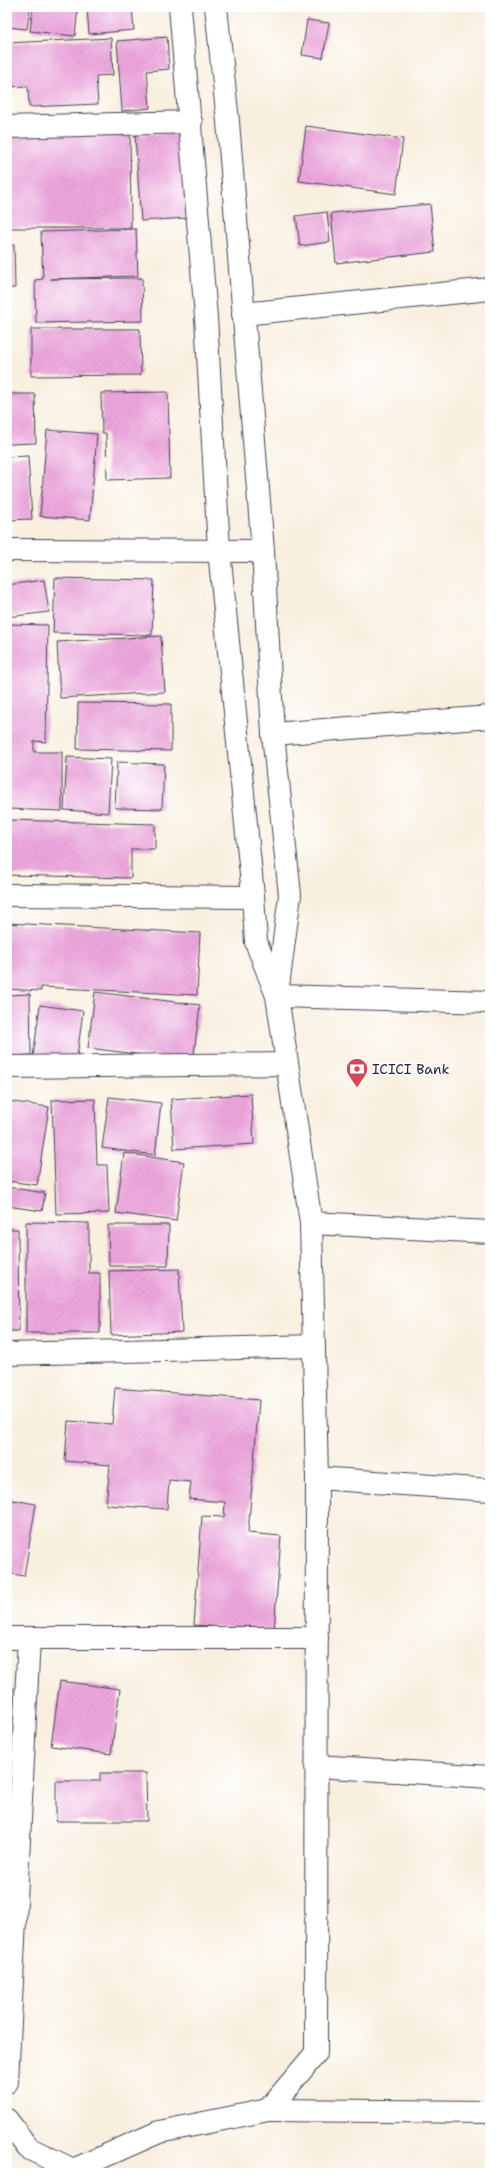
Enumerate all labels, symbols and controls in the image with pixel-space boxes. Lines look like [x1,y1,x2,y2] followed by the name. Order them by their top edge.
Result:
[344,1056,370,1089] bank icon: ICICI Bank
[372,1060,450,1078] place label: ICICI Bank

